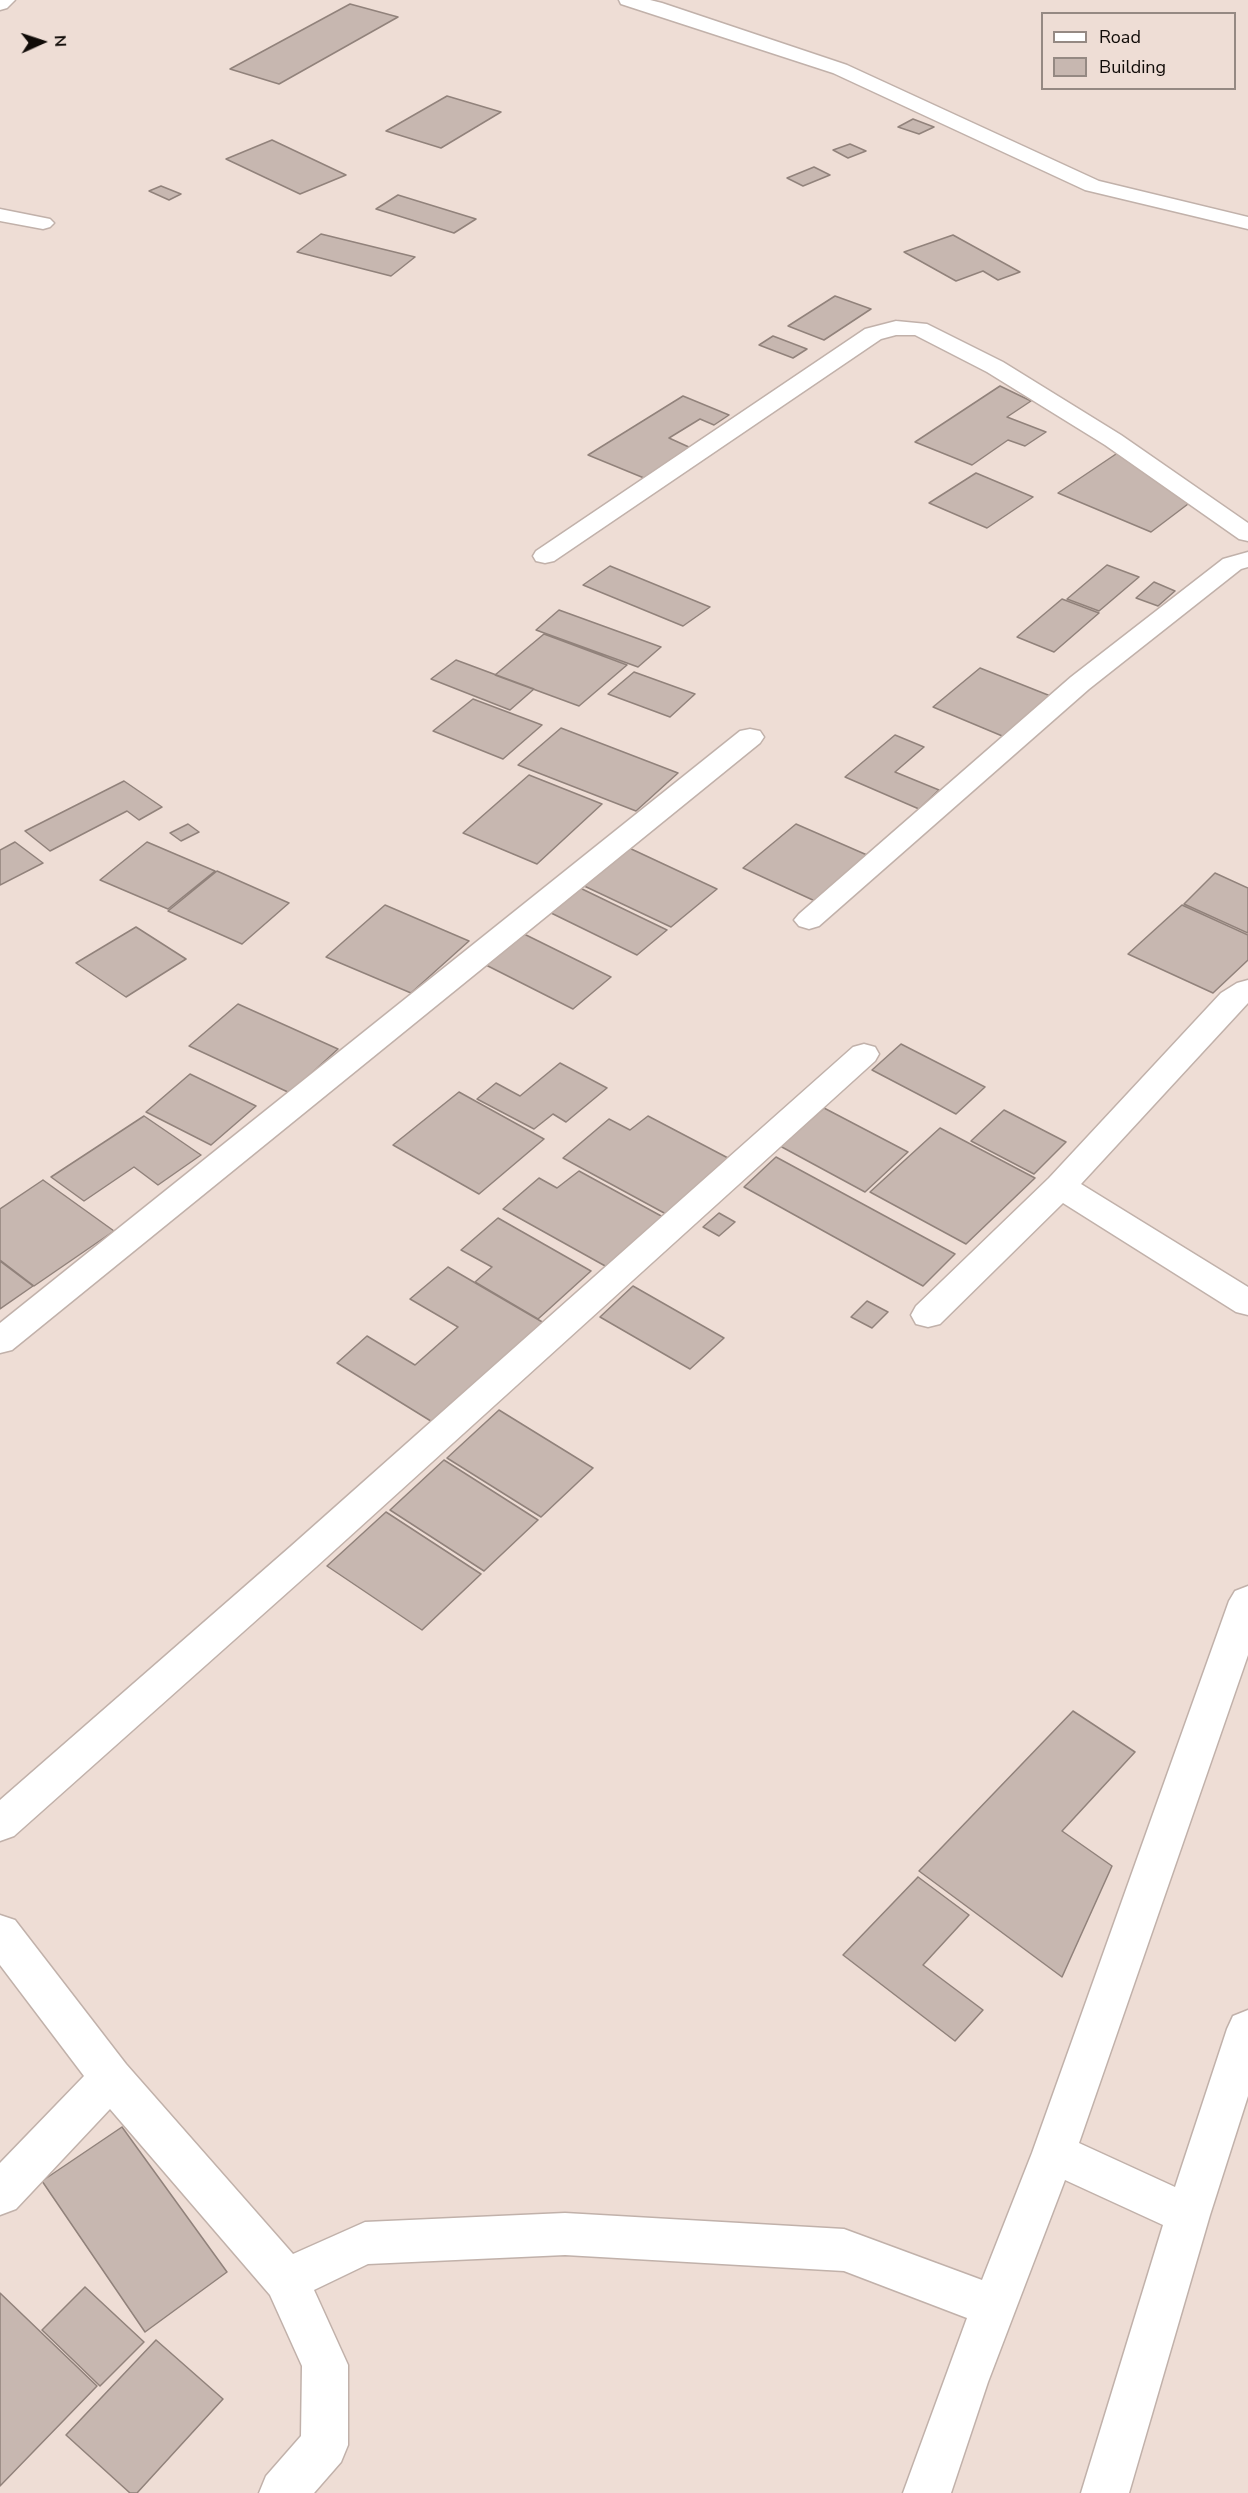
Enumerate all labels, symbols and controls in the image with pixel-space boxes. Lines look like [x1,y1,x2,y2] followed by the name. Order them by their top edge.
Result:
[12,12,72,72] north arrow
[1041,12,1236,90] legend
[1099,25,1141,49] text: Road
[49,35,71,48] text: N
[1099,55,1166,79] text: Building

